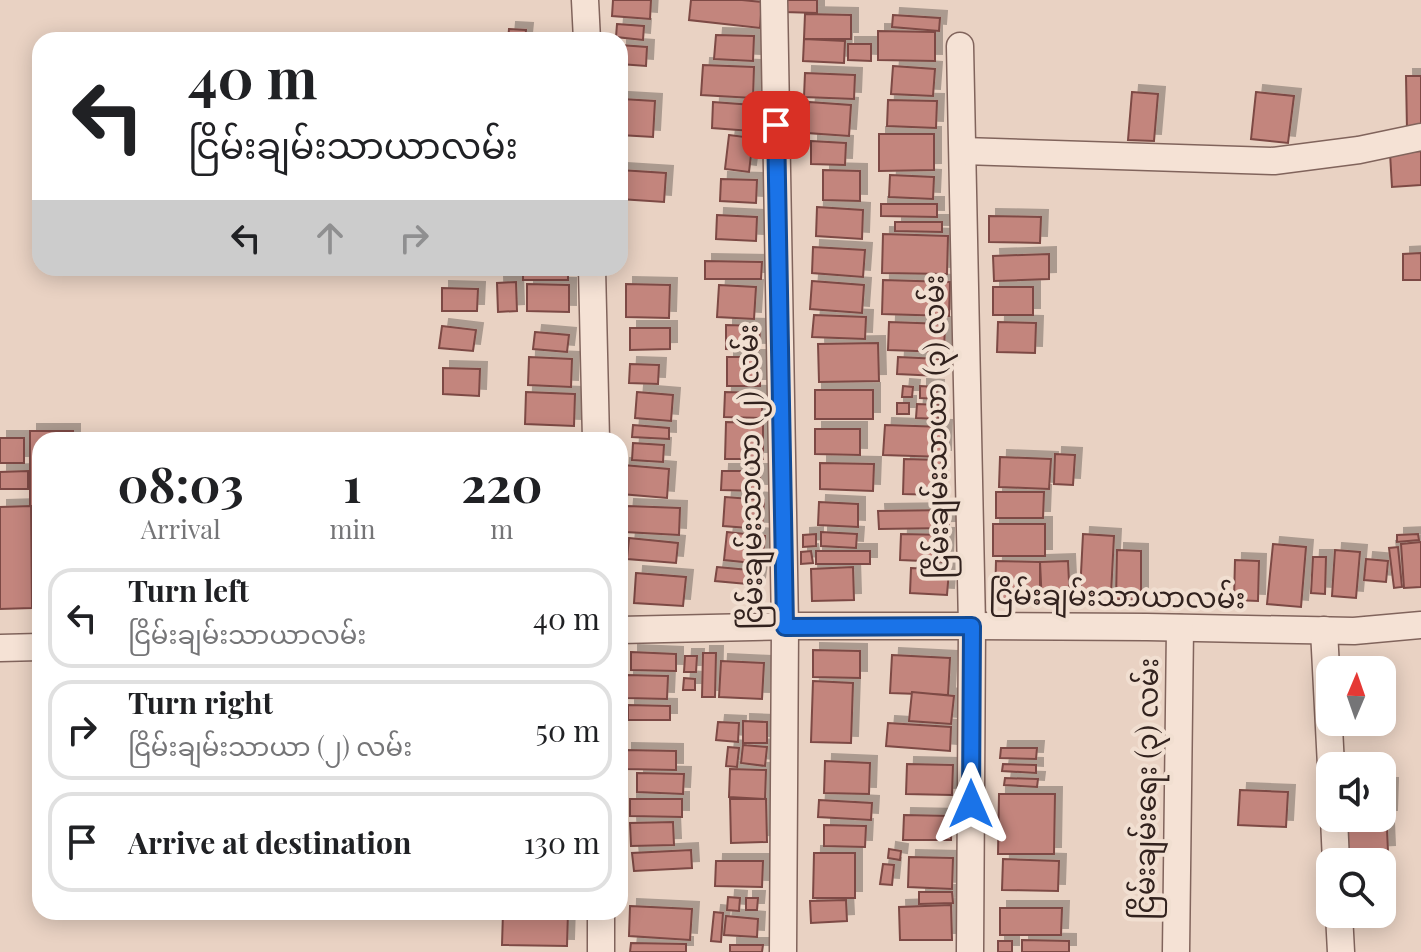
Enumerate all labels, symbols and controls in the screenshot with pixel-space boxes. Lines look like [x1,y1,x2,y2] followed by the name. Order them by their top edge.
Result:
[188,39,317,114] text: 40 m
[56,64,160,168] icon: left
[742,91,810,159] pin
[754,103,798,147] icon: arrive
[188,120,518,168] text: ငြိမ်းချမ်းသာယာလမ်း
[224,216,268,260] icon: left
[308,216,352,260] icon: ahead
[392,216,436,260] icon: right
[913,274,962,580] street label: ငြိမ်းချမ်းသာယာ (၃) လမ်း
[727,324,776,630] street label: ငြိမ်းချမ်းသာယာ (၂) လမ်း
[118,451,244,515] text: 08:03
[343,451,362,515] text: 1
[461,451,542,515] text: 220
[141,511,221,546] text: Arrival
[329,511,376,546] text: min
[490,511,513,546] text: m
[128,570,249,610] text: Turn left
[988,574,1246,621] street label: ငြိမ်းချမ်းသာယာလမ်း
[60,596,104,640] icon: left
[533,598,600,638] text: 40 m
[128,616,366,651] text: ငြိမ်းချမ်းသာယာလမ်း
[1316,656,1396,736] north arrow
[1316,656,1396,928] map controls
[1124,658,1171,920] street label: ငြိမ်းချမ်းရေး (၃) လမ်း
[128,682,273,722] text: Turn right
[60,708,104,752] icon: right
[535,710,600,750] text: 50 m
[128,728,412,763] text: ငြိမ်းချမ်းသာယာ (၂) လမ်း
[1316,752,1396,832] button: sound
[929,762,1013,846] position arrow
[60,820,104,864] icon: arrive
[128,822,411,862] text: Arrive at destination
[524,822,600,862] text: 130 m
[1316,848,1396,928] button: search

